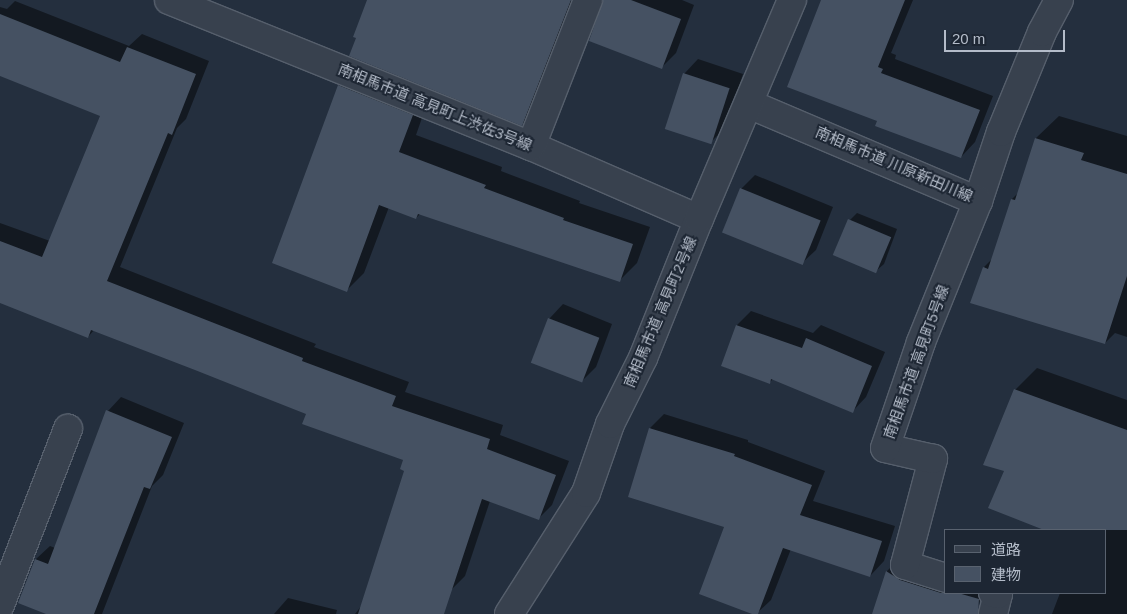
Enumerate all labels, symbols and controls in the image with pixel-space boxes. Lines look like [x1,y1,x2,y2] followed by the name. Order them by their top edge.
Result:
[947,20,1068,52] scale bar
[952,30,985,47] text: 20 m
[335,60,535,154] street label: 南相馬市道 高見町上渋佐3号線
[813,123,975,205] street label: 南相馬市道 川原新田川線
[620,234,700,390] street label: 南相馬市道 高見町2号線
[880,283,952,441] street label: 南相馬市道 高見町5号線
[944,529,1107,594] legend
[991,541,1021,558] text: 道路
[991,566,1021,583] text: 建物

